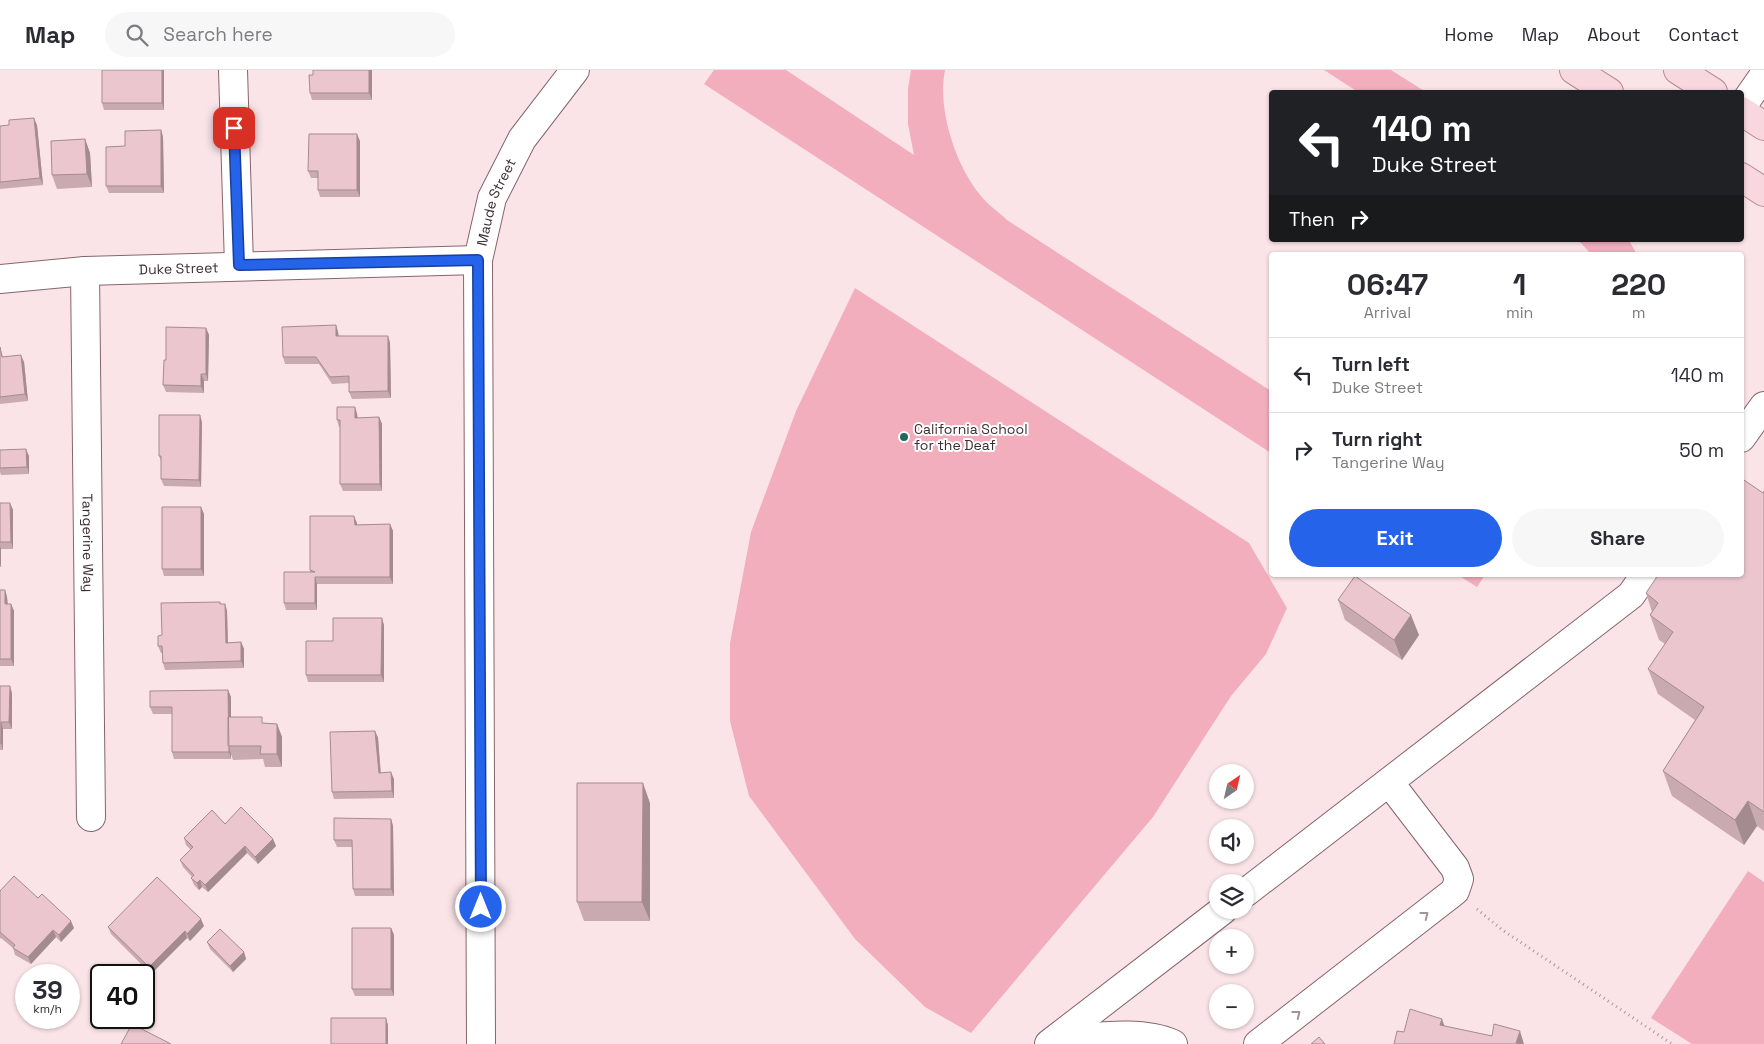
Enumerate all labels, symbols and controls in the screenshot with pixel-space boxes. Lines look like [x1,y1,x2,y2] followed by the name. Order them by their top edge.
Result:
[105,12,455,57] search box
[25,19,75,50] text: Map
[123,21,151,49] icon: search
[163,22,273,47] text: Search here
[1445,23,1494,46] text: Home
[1522,23,1559,46] text: Map
[1587,23,1641,46] text: About
[1669,23,1739,46] text: Contact
[213,107,255,149] pin
[1372,107,1472,151] text: 140 m
[1289,110,1354,175] icon: left
[220,114,248,142] icon: arrive
[1372,150,1497,178] text: Duke Street
[472,155,520,248] street label: Maude Street
[1345,205,1373,233] icon: right
[1289,207,1335,232] text: Then
[138,258,219,278] street label: Duke Street
[1347,265,1428,304] text: 06:47
[1513,265,1526,304] text: 1
[1611,265,1666,304] text: 220
[1364,302,1411,323] text: Arrival
[1506,302,1533,323] text: min
[1632,302,1646,323] text: m
[1332,352,1410,377] text: Turn left
[1289,361,1317,389] icon: left
[1671,363,1724,388] text: 140 m
[1332,377,1423,398] text: Duke Street
[914,420,1028,454] place label: California School for the Deaf
[1332,427,1422,452] text: Turn right
[898,431,910,443] marker: California School for the Deaf
[1289,436,1317,464] icon: right
[1679,438,1724,463] text: 50 m
[1332,452,1445,473] text: Tangerine Way
[78,494,98,592] street label: Tangerine Way
[1289,509,1502,567] button: Exit
[1512,509,1724,567] button: Share
[1209,764,1254,809] north arrow
[1209,764,1254,1029] map controls
[1209,819,1254,864] button: sound
[1209,874,1254,919] button: layers
[454,880,506,932] position arrow
[1419,912,1428,920] one-way arrow
[1209,929,1254,974] button: +
[90,964,155,1029] speed limit sign: 40
[32,974,63,1006] text: 39
[1209,984,1254,1029] button: −
[33,1001,62,1017] text: km/h
[1291,1012,1300,1020] one-way arrow

